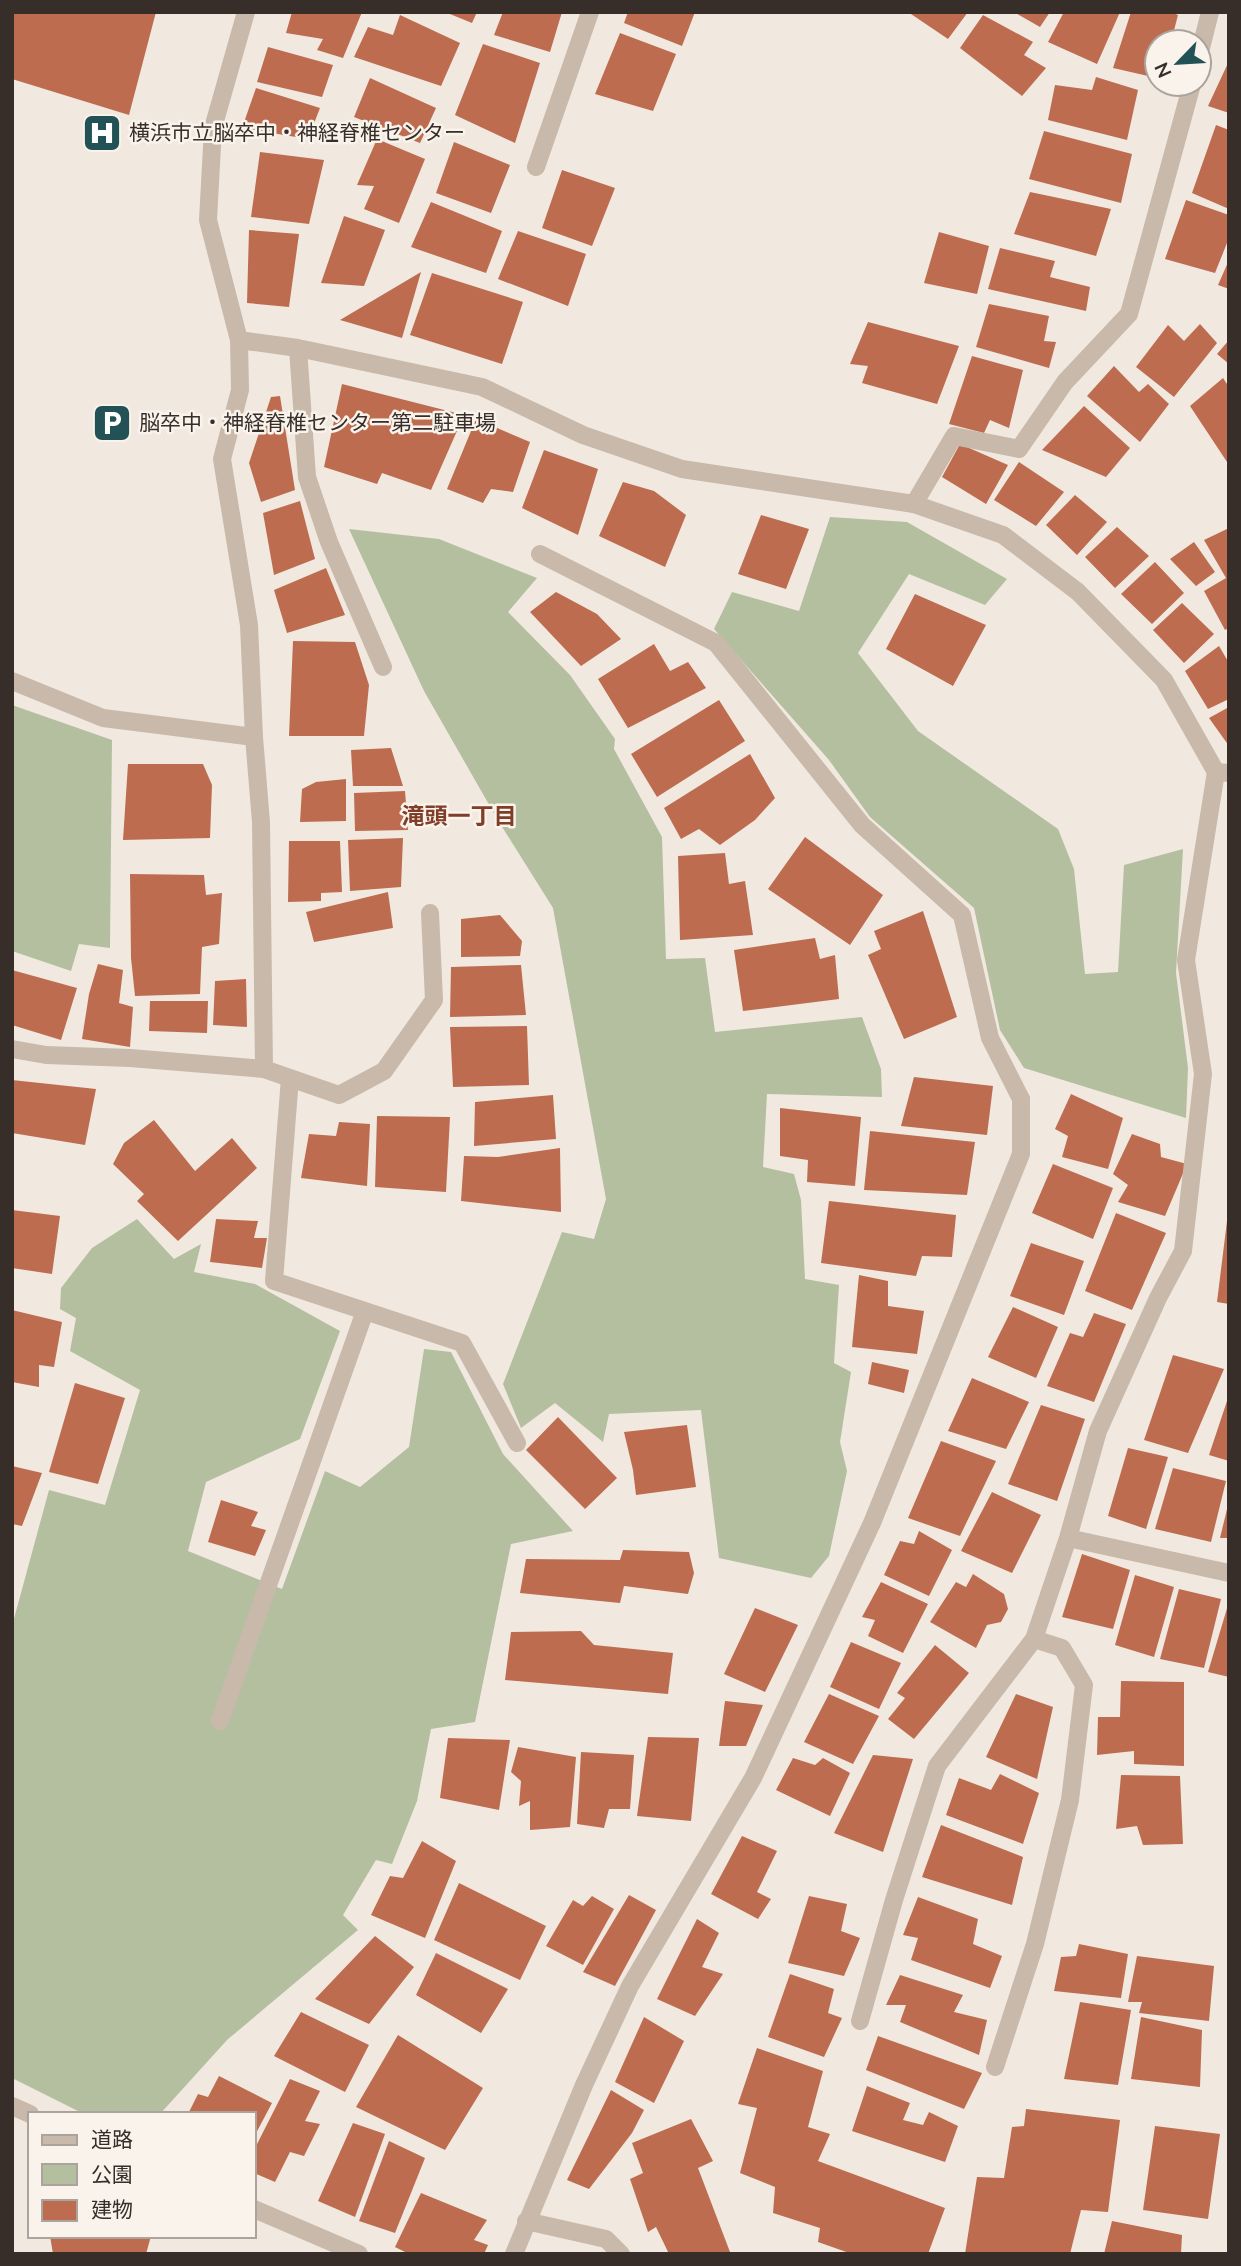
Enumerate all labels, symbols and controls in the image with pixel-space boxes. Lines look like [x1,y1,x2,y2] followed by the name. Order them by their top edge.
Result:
[1143,28,1213,98] north arrow
[1149,58,1178,82] text: N
[81,112,123,154] hospital icon: 横浜市立脳卒中・神経脊椎センター
[129,119,465,147] place label: 横浜市立脳卒中・神経脊椎センター
[91,402,133,444] parking icon: 脳卒中・神経脊椎センター第二駐車場
[139,409,496,437] place label: 脳卒中・神経脊椎センター第二駐車場
[402,801,517,832] district label: 滝頭一丁目
[28,2112,256,2238] legend
[91,2126,133,2154] text: 道路
[91,2161,133,2189] text: 公園
[91,2196,133,2224] text: 建物

